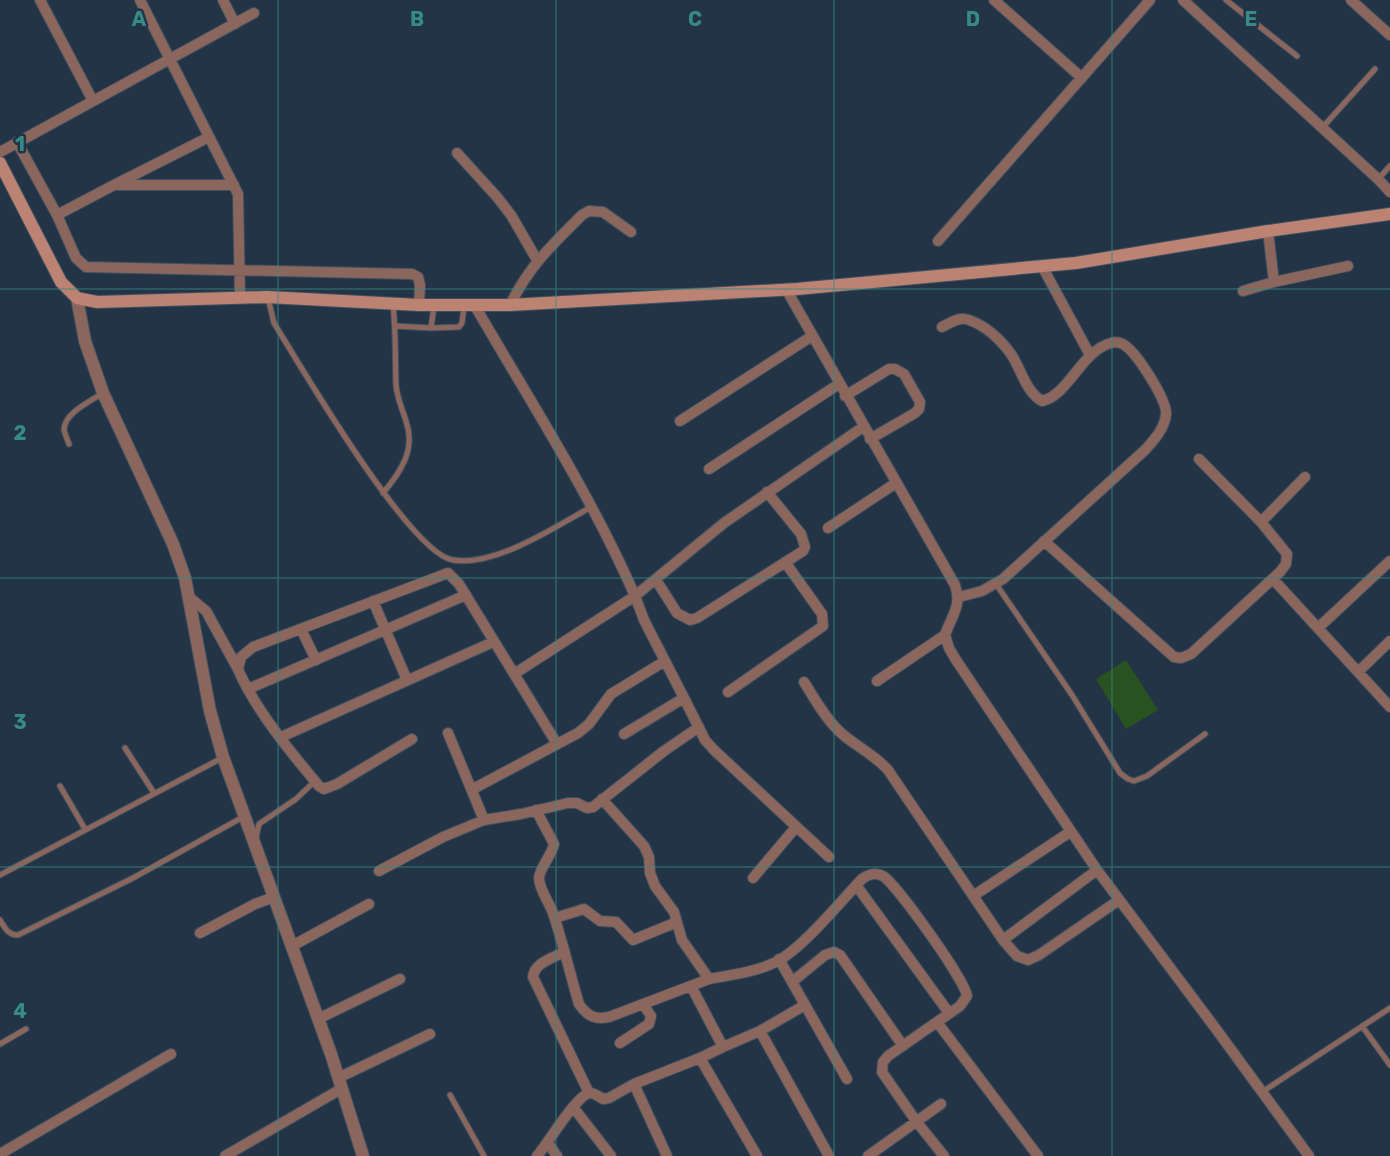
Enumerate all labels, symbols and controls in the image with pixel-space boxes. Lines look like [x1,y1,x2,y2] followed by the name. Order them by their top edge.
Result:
[132,7,147,31] text: A
[410,7,424,31] text: B
[688,7,702,31] text: C
[966,7,980,31] text: D
[1245,7,1257,31] text: E
[15,132,25,156] text: 1
[14,421,27,445] text: 2
[13,710,27,734] text: 3
[13,999,27,1023] text: 4

